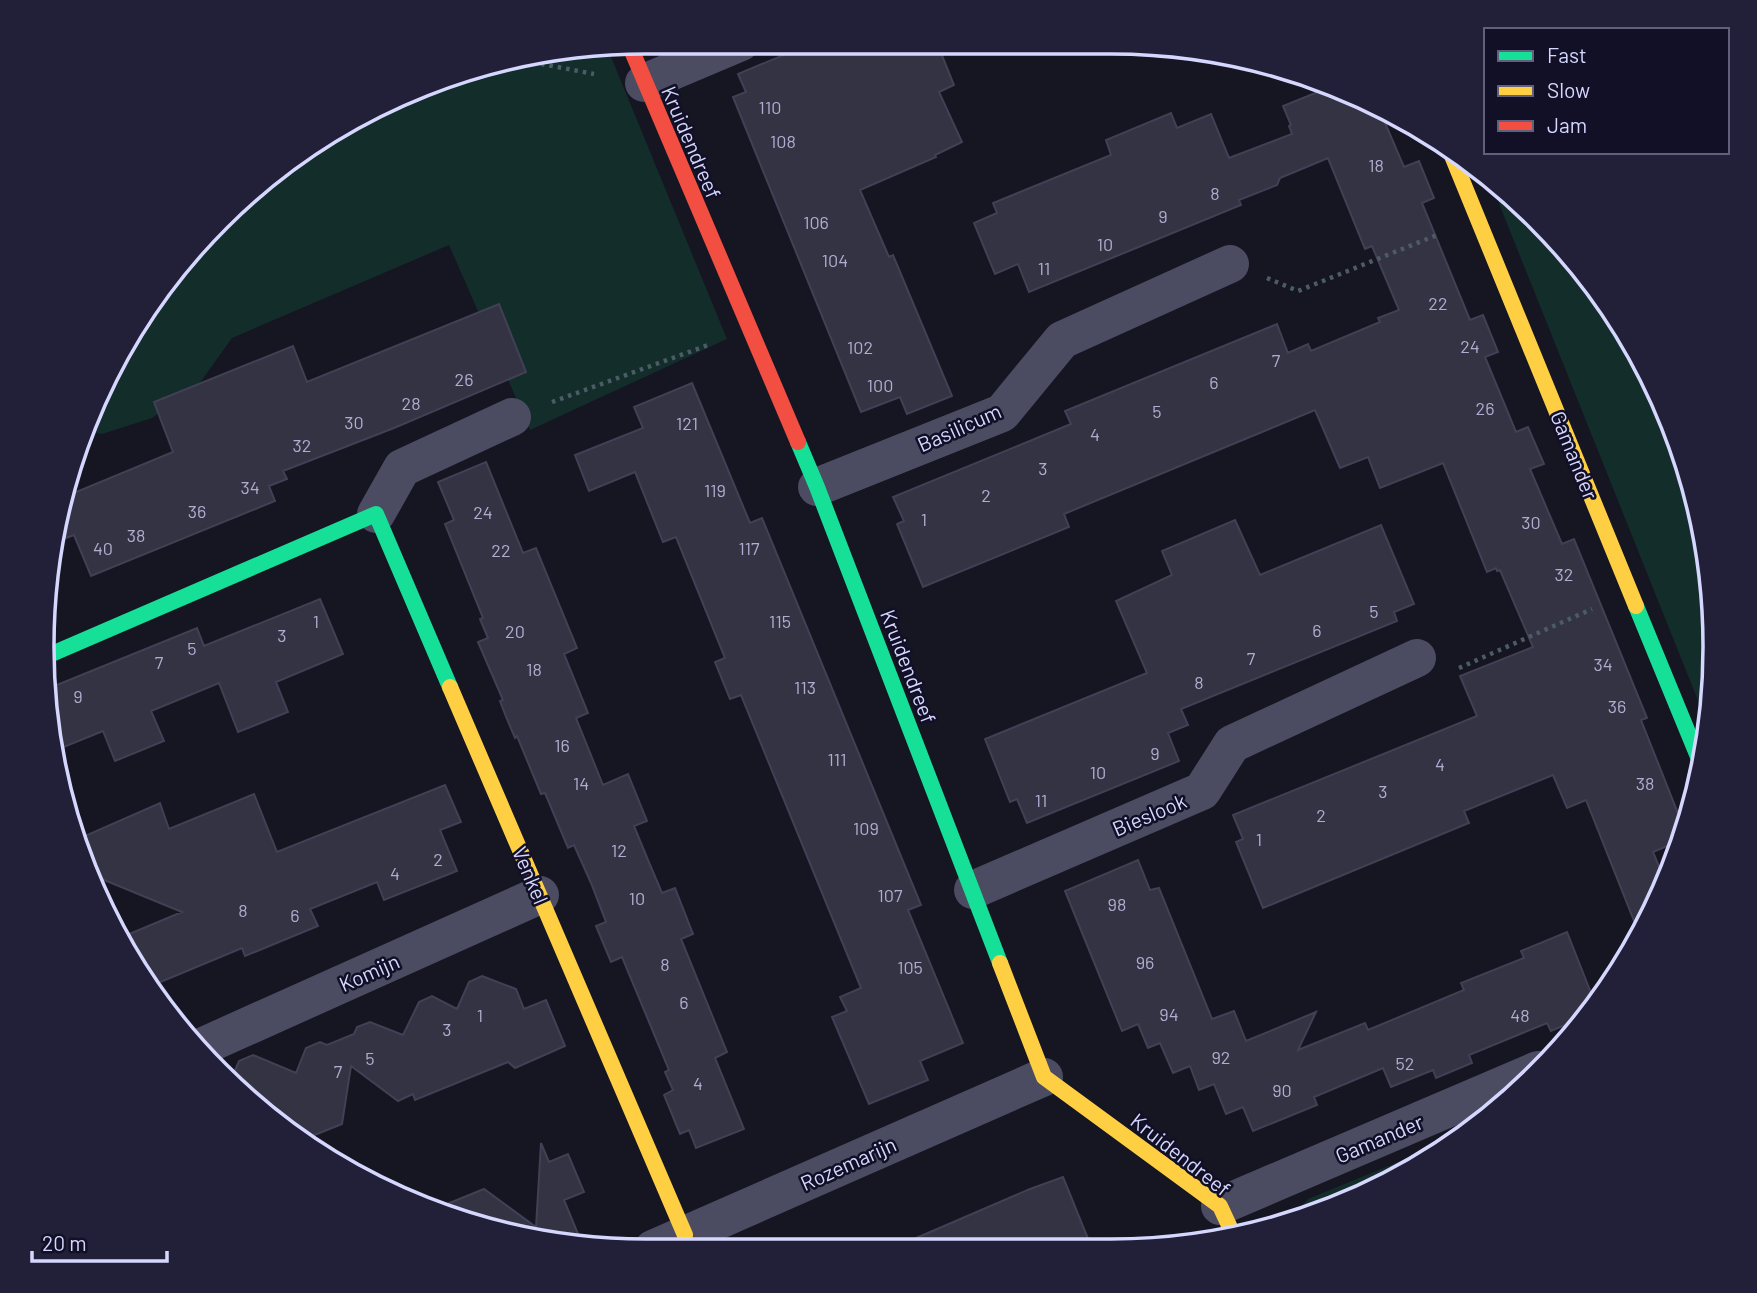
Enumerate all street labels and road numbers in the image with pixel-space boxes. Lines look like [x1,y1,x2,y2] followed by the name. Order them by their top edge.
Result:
[657,82,727,202] street label: Kruidendreef
[913,397,1005,457] street label: Basilicum
[1546,407,1604,503] street label: Gamander
[876,606,942,726] street label: Kruidendreef
[1108,787,1190,841] street label: Bieslook
[508,843,554,907] street label: Venkel
[335,948,403,996] street label: Komijn
[1126,1107,1236,1201] street label: Kruidendreef
[1331,1108,1427,1168] street label: Gamander
[796,1131,900,1195] street label: Rozemarijn

